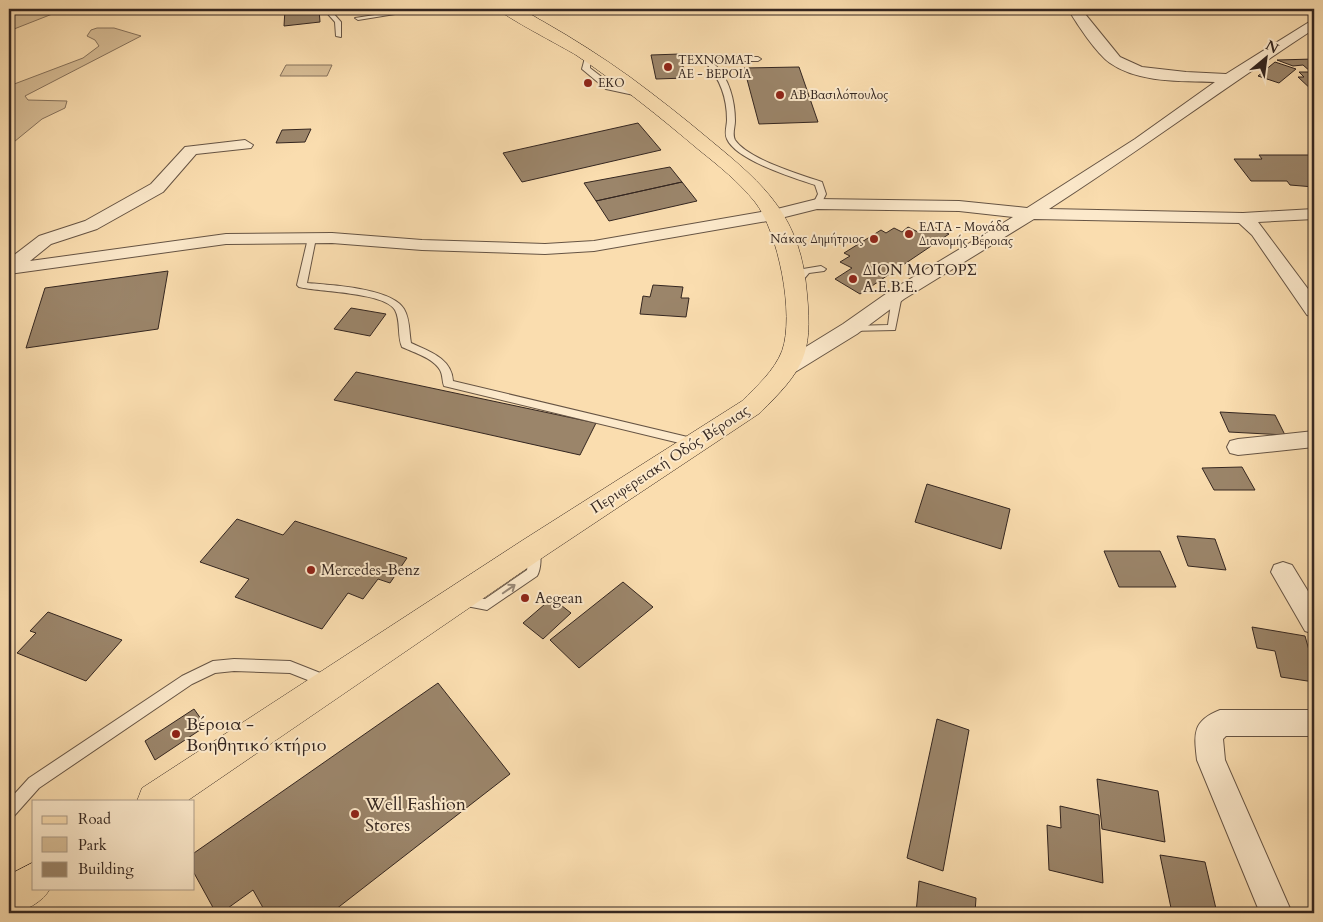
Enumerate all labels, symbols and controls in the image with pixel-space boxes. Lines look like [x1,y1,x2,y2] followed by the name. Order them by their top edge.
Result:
[1240,32,1290,82] north arrow
[1262,36,1282,58] text: N
[678,52,753,82] place label: ΤΕΧΝΟΜΑΤ ΑΕ - ΒΕΡΟΙΑ
[662,61,674,73] marker: ΤΕΧΝΟΜΑΤ ΑΕ - ΒΕΡΟΙΑ
[598,75,625,91] place label: EKO
[582,77,594,89] marker: EKO
[790,87,888,103] place label: ΑΒ Βασιλόπουλος
[774,89,786,101] marker: ΑΒ Βασιλόπουλος
[919,219,1013,249] place label: ΕΛΤΑ - Μονάδα Διανομής Βέροιας
[903,228,915,240] marker: ΕΛΤΑ - Μονάδα Διανομής Βέροιας
[770,231,864,247] place label: Νάκας Δημήτριος
[868,233,880,245] marker: Νάκας Δημήτριος
[863,260,977,297] place label: ΔΙΟΝ ΜΟΤΟΡΣ Α.Ε.Β.Ε.
[847,273,859,285] marker: ΔΙΟΝ ΜΟΤΟΡΣ Α.Ε.Β.Ε.
[587,400,754,518] street label: Περιφερειακή Οδός Βέροιας
[321,560,420,580] place label: Mercedes-Benz
[305,564,317,576] marker: Mercedes-Benz
[501,584,515,594] one-way arrow
[535,588,583,608] place label: Aegean
[519,592,531,604] marker: Aegean
[186,712,327,758] place label: Βέροια - Βοηθητικό κτήριο
[170,728,182,740] marker: Βέροια - Βοηθητικό κτήριο
[364,792,467,838] place label: Well Fashion Stores
[32,800,195,890] legend
[349,808,361,820] marker: Well Fashion Stores
[78,809,111,829] text: Road
[78,835,107,855] text: Park
[78,859,134,879] text: Building

